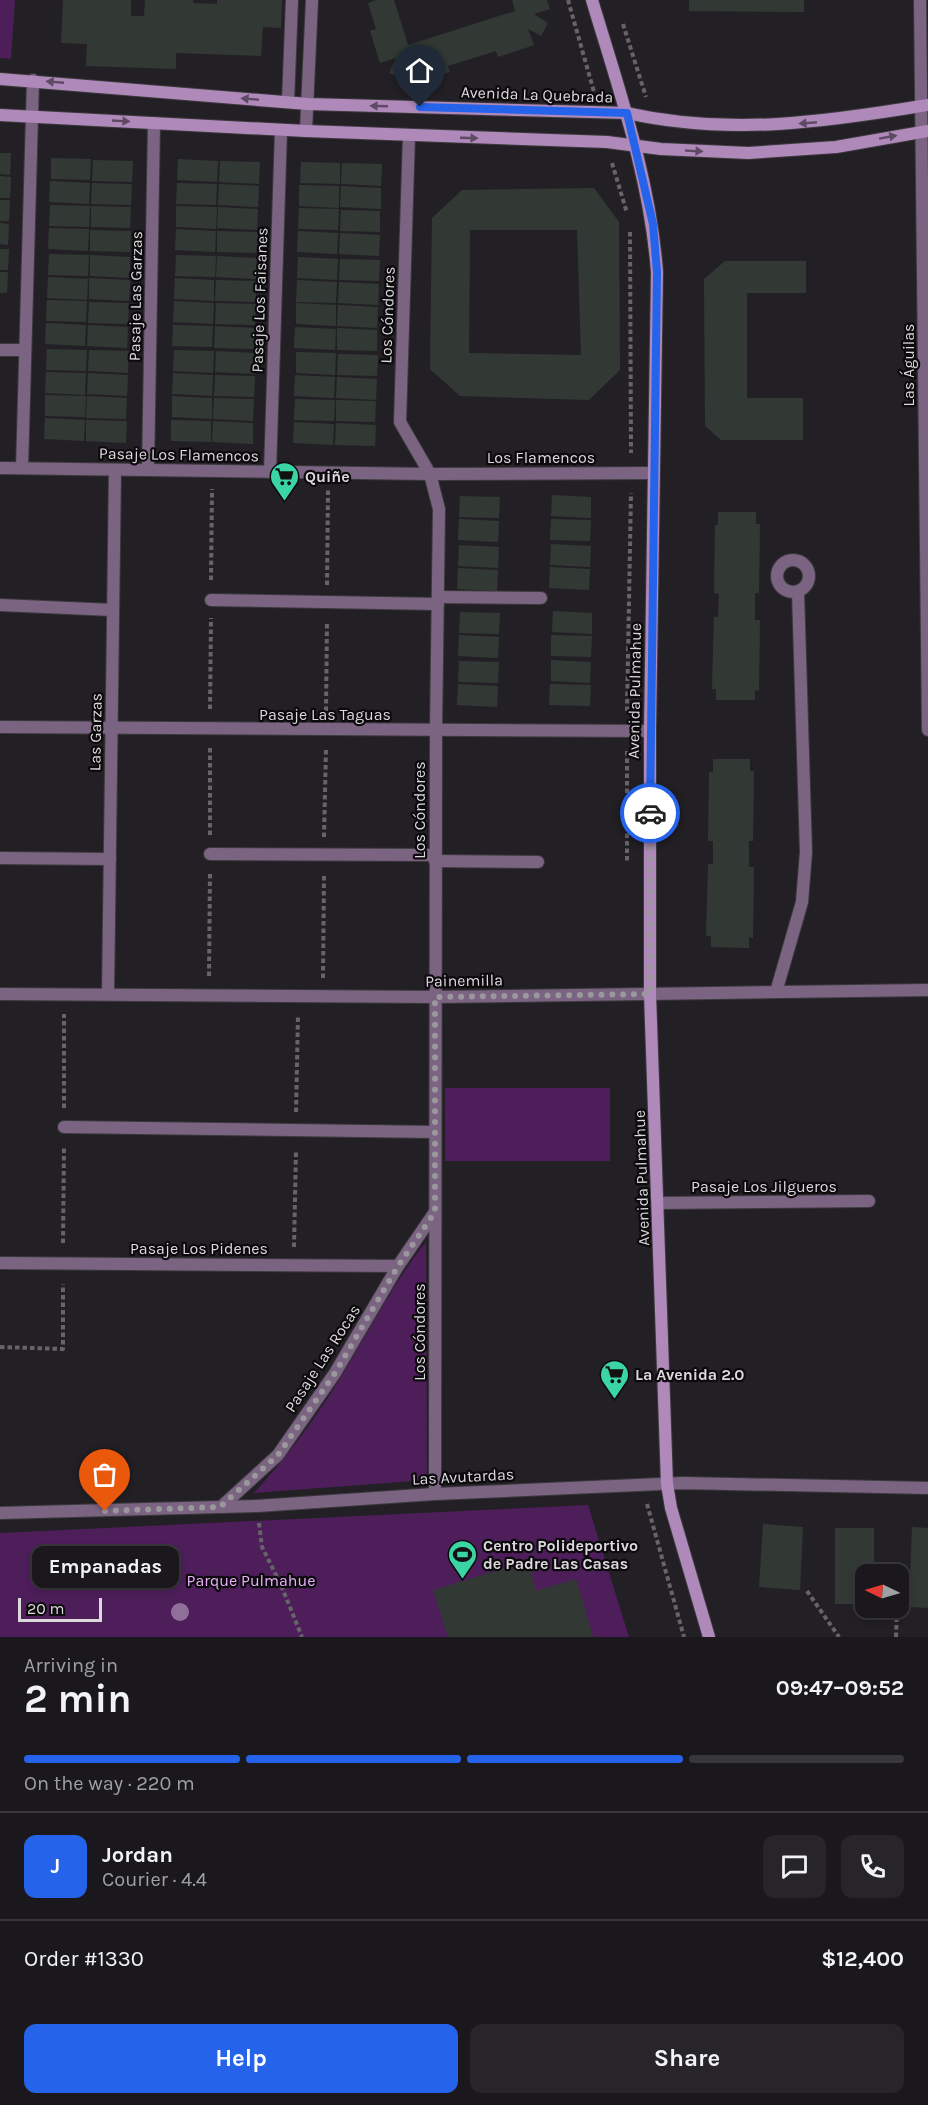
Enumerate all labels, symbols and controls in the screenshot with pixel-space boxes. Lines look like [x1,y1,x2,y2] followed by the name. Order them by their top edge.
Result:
[394,45,445,107] pin
[403,54,436,87] icon: home
[46,77,65,87] one-way arrow
[461,82,613,107] street label: Avenida La Quebrada
[240,94,259,104] one-way arrow
[370,101,389,111] one-way arrow
[112,116,131,125] one-way arrow
[798,118,817,128] one-way arrow
[459,133,478,142] one-way arrow
[879,133,898,142] one-way arrow
[685,146,704,155] one-way arrow
[247,227,272,373] street label: Pasaje Los Faisanes
[125,231,146,361] street label: Pasaje Las Garzas
[376,266,399,364] street label: Los Cóndores
[899,324,918,406] street label: Las Águilas
[99,444,259,465] street label: Pasaje Los Flamencos
[487,448,595,467] street label: Los Flamencos
[268,460,300,502] supermarket icon: Quiñe
[305,467,350,486] place label: Quiñe
[624,623,645,759] street label: Avenida Pulmahue
[85,693,106,771] street label: Las Garzas
[259,705,391,724] street label: Pasaje Las Taguas
[410,761,429,859] street label: Los Cóndores
[620,783,680,843] courier
[634,797,667,830] icon: car
[425,970,503,991] street label: Painemilla
[630,1110,653,1246] street label: Avenida Pulmahue
[691,1177,837,1196] street label: Pasaje Los Jilgueros
[130,1239,268,1258] street label: Pasaje Los Pidenes
[410,1283,429,1381] street label: Los Cóndores
[281,1301,364,1416] street label: Pasaje Las Rocas
[598,1358,630,1400] supermarket icon: La Avenida 2.0
[635,1365,744,1384] place label: La Avenida 2.0
[79,1449,130,1511] pin
[88,1458,121,1491] icon: bag
[411,1464,515,1489] street label: Las Avutardas
[483,1536,638,1573] place label: Centro Polideportivo de Padre Las Casas
[446,1538,478,1580] sports icon: Centro Polideportivo de Padre Las Casas
[32,1547,178,1589] callout: Empanadas
[49,1555,162,1578] text: Empanadas
[855,1564,909,1618] north arrow
[855,1564,909,1618] map controls
[187,1571,315,1590] park label: Parque Pulmahue
[18,1595,102,1622] scale bar
[27,1599,65,1618] text: 20 m
[24,1654,118,1677] text: Arriving in
[776,1675,904,1701] text: 09:47–09:52
[24,1676,132,1722] text: 2 min
[24,1772,195,1795] text: On the way · 220 m
[763,1835,826,1898] button: chat
[841,1835,904,1898] button: phone
[102,1842,173,1868] text: Jordan
[51,1853,60,1879] text: J
[102,1868,207,1891] text: Courier · 4.4
[24,1946,144,1972] text: Order #1330
[821,1946,904,1972] text: $12,400
[24,2024,458,2093] button: Help
[470,2024,904,2093] button: Share

